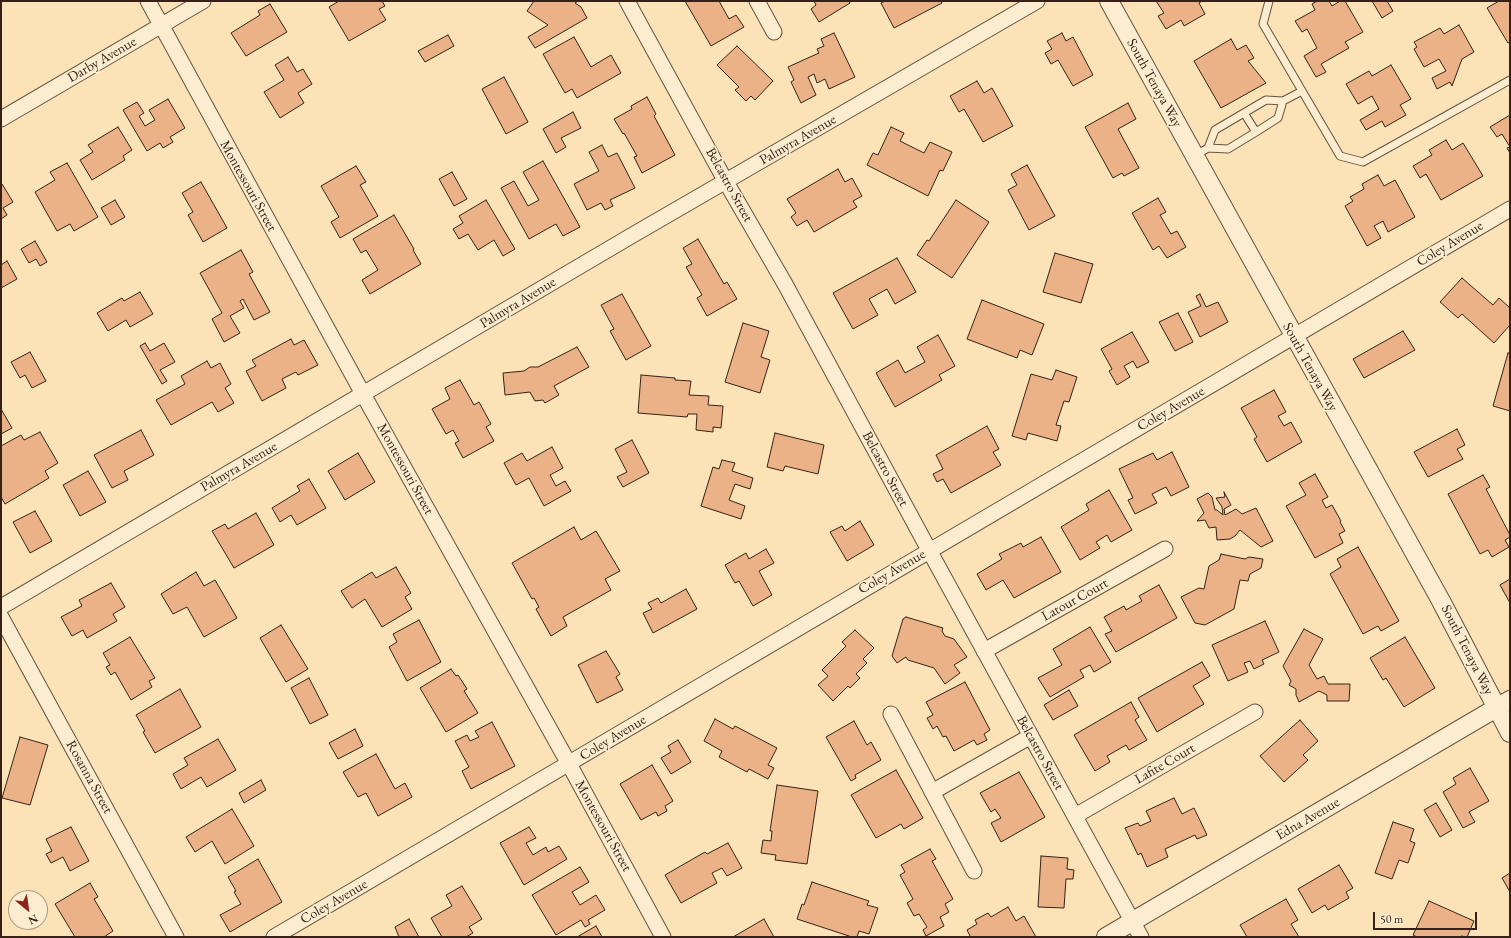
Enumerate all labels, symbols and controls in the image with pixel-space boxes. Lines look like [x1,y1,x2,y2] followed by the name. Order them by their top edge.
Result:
[65,34,139,86] street label: Darby Avenue
[1123,36,1185,130] street label: South Tenaya Way
[757,111,839,169] street label: Palmyra Avenue
[216,138,280,234] street label: Montessouri Street
[702,145,756,225] street label: Belcastro Street
[1414,218,1486,270] street label: Coley Avenue
[477,274,559,332] street label: Palmyra Avenue
[1279,320,1341,414] street label: South Tenaya Way
[1135,383,1207,435] street label: Coley Avenue
[373,421,437,517] street label: Montessouri Street
[858,429,912,509] street label: Belcastro Street
[198,438,280,496] street label: Palmyra Avenue
[856,546,928,598] street label: Coley Avenue
[1039,575,1111,625] street label: Latour Court
[1437,602,1497,698] street label: South Tenaya Way
[577,712,649,764] street label: Coley Avenue
[1013,713,1067,793] street label: Belcastro Street
[62,738,116,816] street label: Rosanna Street
[1132,740,1198,788] street label: Lafite Court
[571,778,635,874] street label: Montessouri Street
[1273,794,1343,844] street label: Edna Avenue
[298,876,370,928] street label: Coley Avenue
[8,890,48,930] north arrow
[1375,904,1479,930] scale bar
[26,911,41,928] text: N
[1380,911,1403,927] text: 50 m

